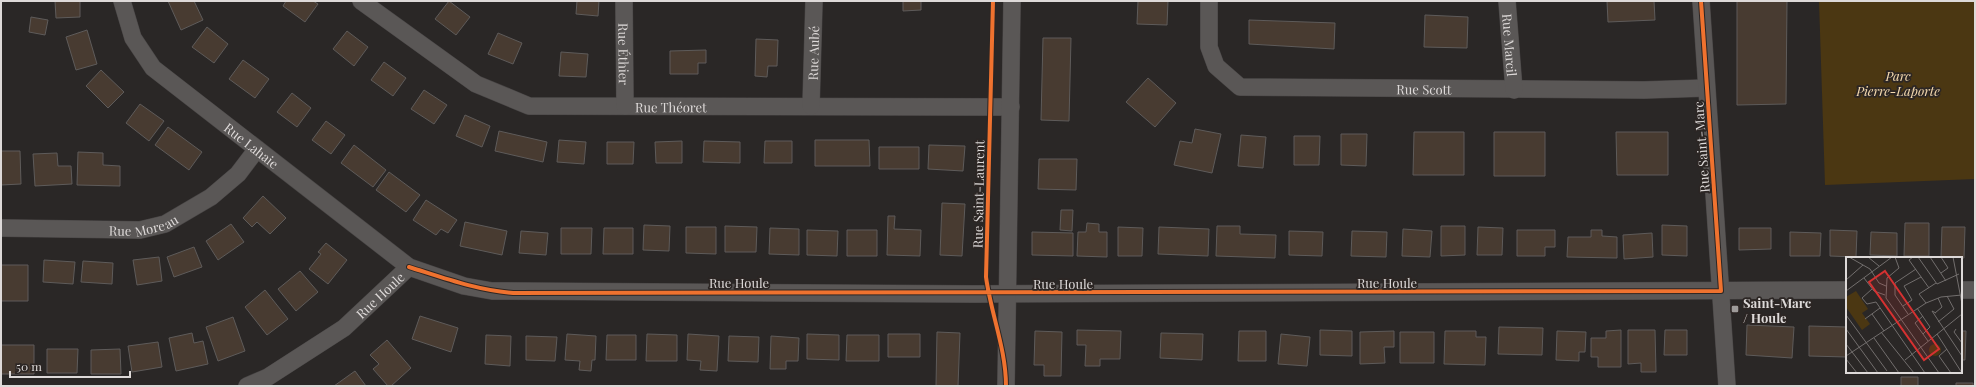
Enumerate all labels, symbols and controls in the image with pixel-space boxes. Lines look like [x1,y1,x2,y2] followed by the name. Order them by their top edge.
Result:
[1500,13,1521,77] street label: Rue Marcil
[616,23,633,85] street label: Rue Éthier
[803,25,822,81] street label: Rue Aubé
[1855,67,1940,99] park label: Parc Pierre-Laporte
[1396,80,1452,97] street label: Rue Scott
[635,98,707,115] street label: Rue Théoret
[1689,101,1713,193] street label: Rue Saint-Marc
[221,118,283,172] street label: Rue Lahaie
[969,139,987,248] street label: Rue Saint-Laurent
[109,210,181,239] street label: Rue Moreau
[1846,257,1962,373] inset map
[352,268,408,321] street label: Rue Houle
[709,274,770,291] street label: Rue Houle
[1357,274,1418,291] street label: Rue Houle
[1033,275,1094,292] street label: Rue Houle
[1743,294,1812,326] place label: Saint-Marc / Houle
[1730,304,1740,314] marker: Saint-Marc / Houle
[10,353,130,379] scale bar
[16,358,42,374] text: 50 m

